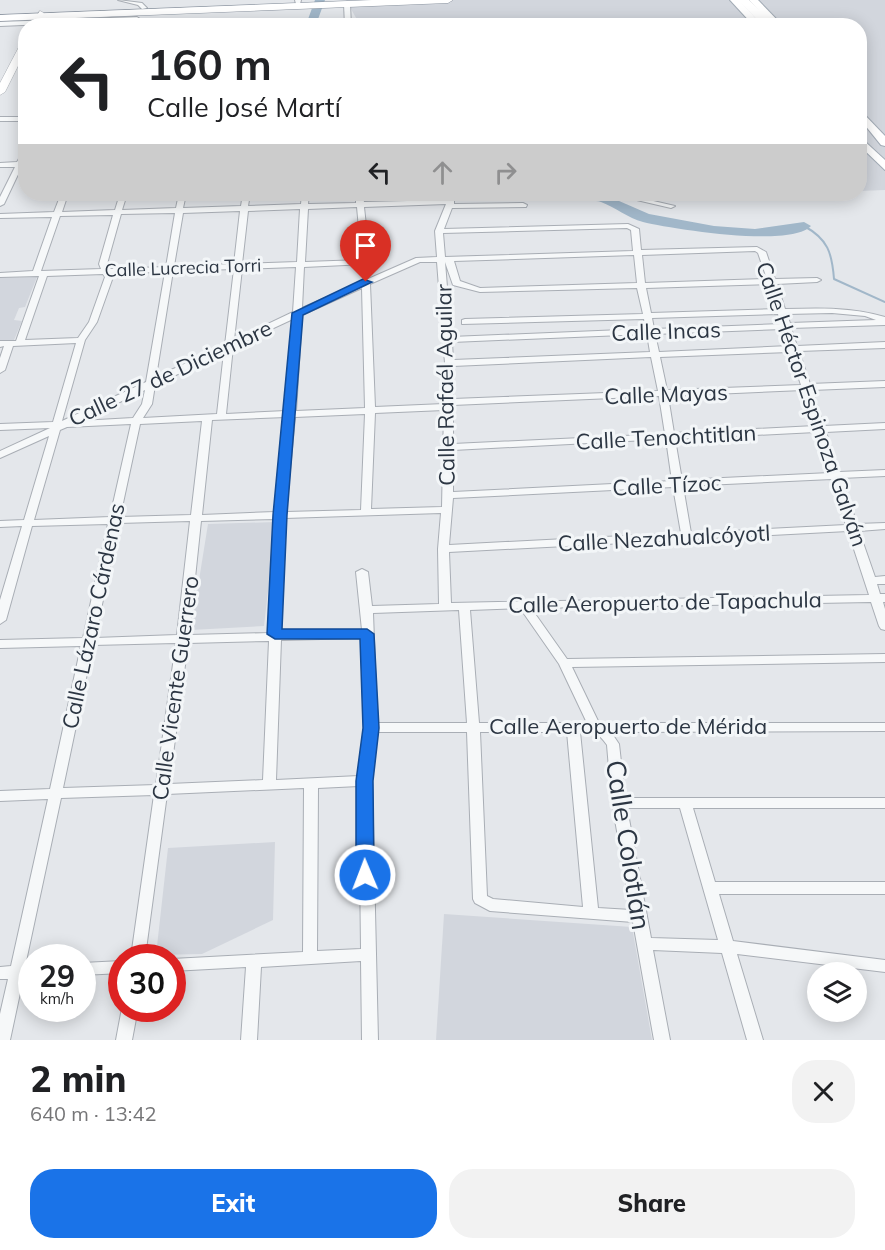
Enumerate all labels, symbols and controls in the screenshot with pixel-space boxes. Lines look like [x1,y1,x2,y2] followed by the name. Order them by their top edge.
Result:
[147,38,272,91] text: 160 m
[48,42,126,120] icon: left
[147,90,341,124] text: Calle José Martí
[363,156,396,189] icon: left
[426,156,459,189] icon: ahead
[489,156,522,189] icon: right
[340,220,391,282] pin
[349,229,382,262] icon: arrive
[104,253,262,282] street label: Calle Lucrecia Torri
[750,258,874,550] street label: Calle Héctor Espinoza Galván
[429,284,461,486] street label: Calle Rafaél Aguilar
[64,314,276,432] street label: Calle 27 de Diciembre
[611,315,721,347] street label: Calle Incas
[604,378,728,410] street label: Calle Mayas
[575,418,757,456] street label: Calle Tenochtitlan
[612,468,722,502] street label: Calle Tízoc
[55,501,131,731] street label: Calle Lázaro Cárdenas
[557,518,771,558] street label: Calle Nezahualcóyotl
[145,574,205,802] street label: Calle Vicente Guerrero
[508,585,822,619] street label: Calle Aeropuerto de Tapachula
[489,712,767,740] street label: Calle Aeropuerto de Mérida
[599,758,659,932] street label: Calle Colotlán
[333,843,397,907] position arrow
[108,944,186,1022] speed limit sign: 30
[39,957,75,995] text: 29
[807,962,867,1022] map controls
[807,962,867,1022] button: layers
[40,989,74,1008] text: km/h
[30,1056,126,1101] text: 2 min
[792,1060,855,1123] button: close
[30,1101,156,1126] text: 640 m · 13:42
[30,1169,437,1238] button: Exit
[449,1169,855,1238] button: Share

